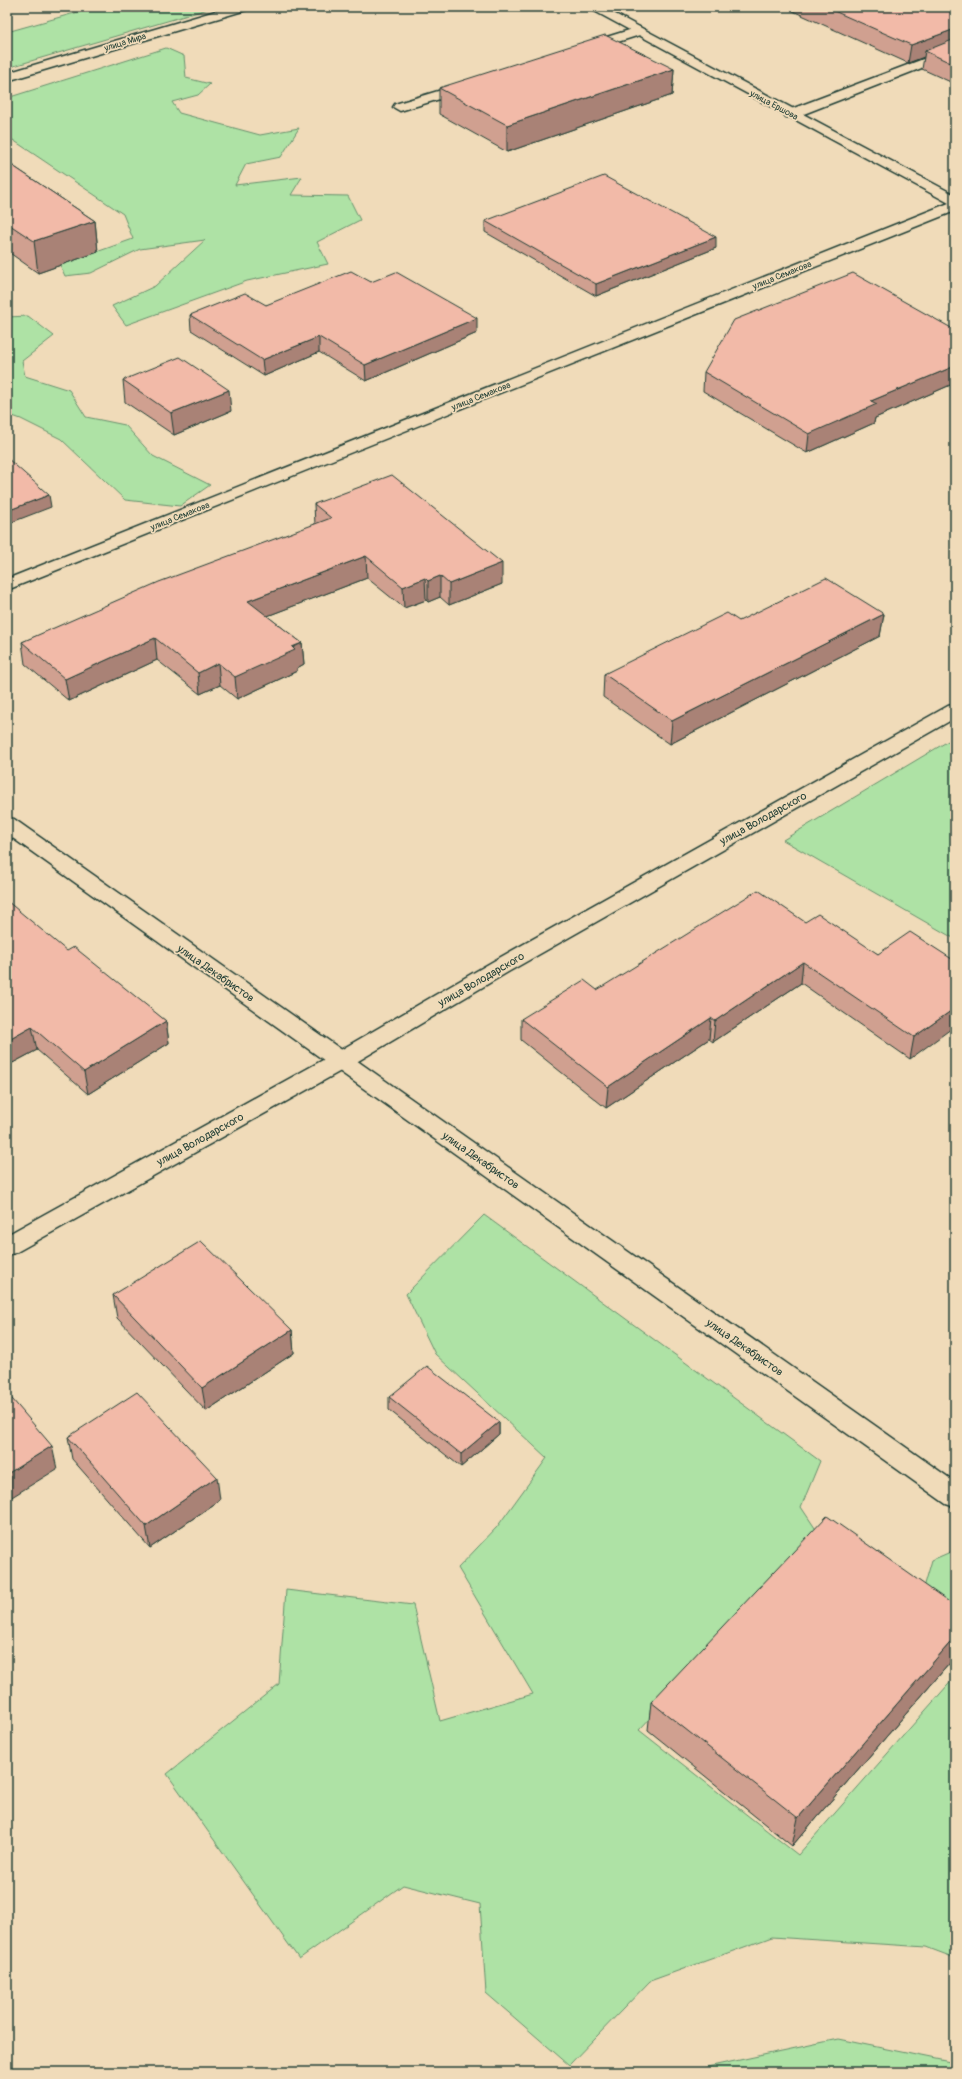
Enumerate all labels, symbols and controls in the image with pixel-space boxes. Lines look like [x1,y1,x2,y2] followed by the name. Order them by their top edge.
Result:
[102,31,147,54] street label: улица Мира
[747,88,800,123] street label: улица Ершова
[750,259,813,293] street label: улица Семакова
[449,380,512,414] street label: улица Семакова
[148,500,211,534] street label: улица Семакова
[717,789,809,848] street label: улица Володарского
[174,941,257,1005] street label: улица Декабристов
[435,949,527,1010] street label: улица Володарского
[154,1110,246,1169] street label: улица Володарского
[439,1128,522,1192] street label: улица Декабристов
[703,1315,786,1379] street label: улица Декабристов

